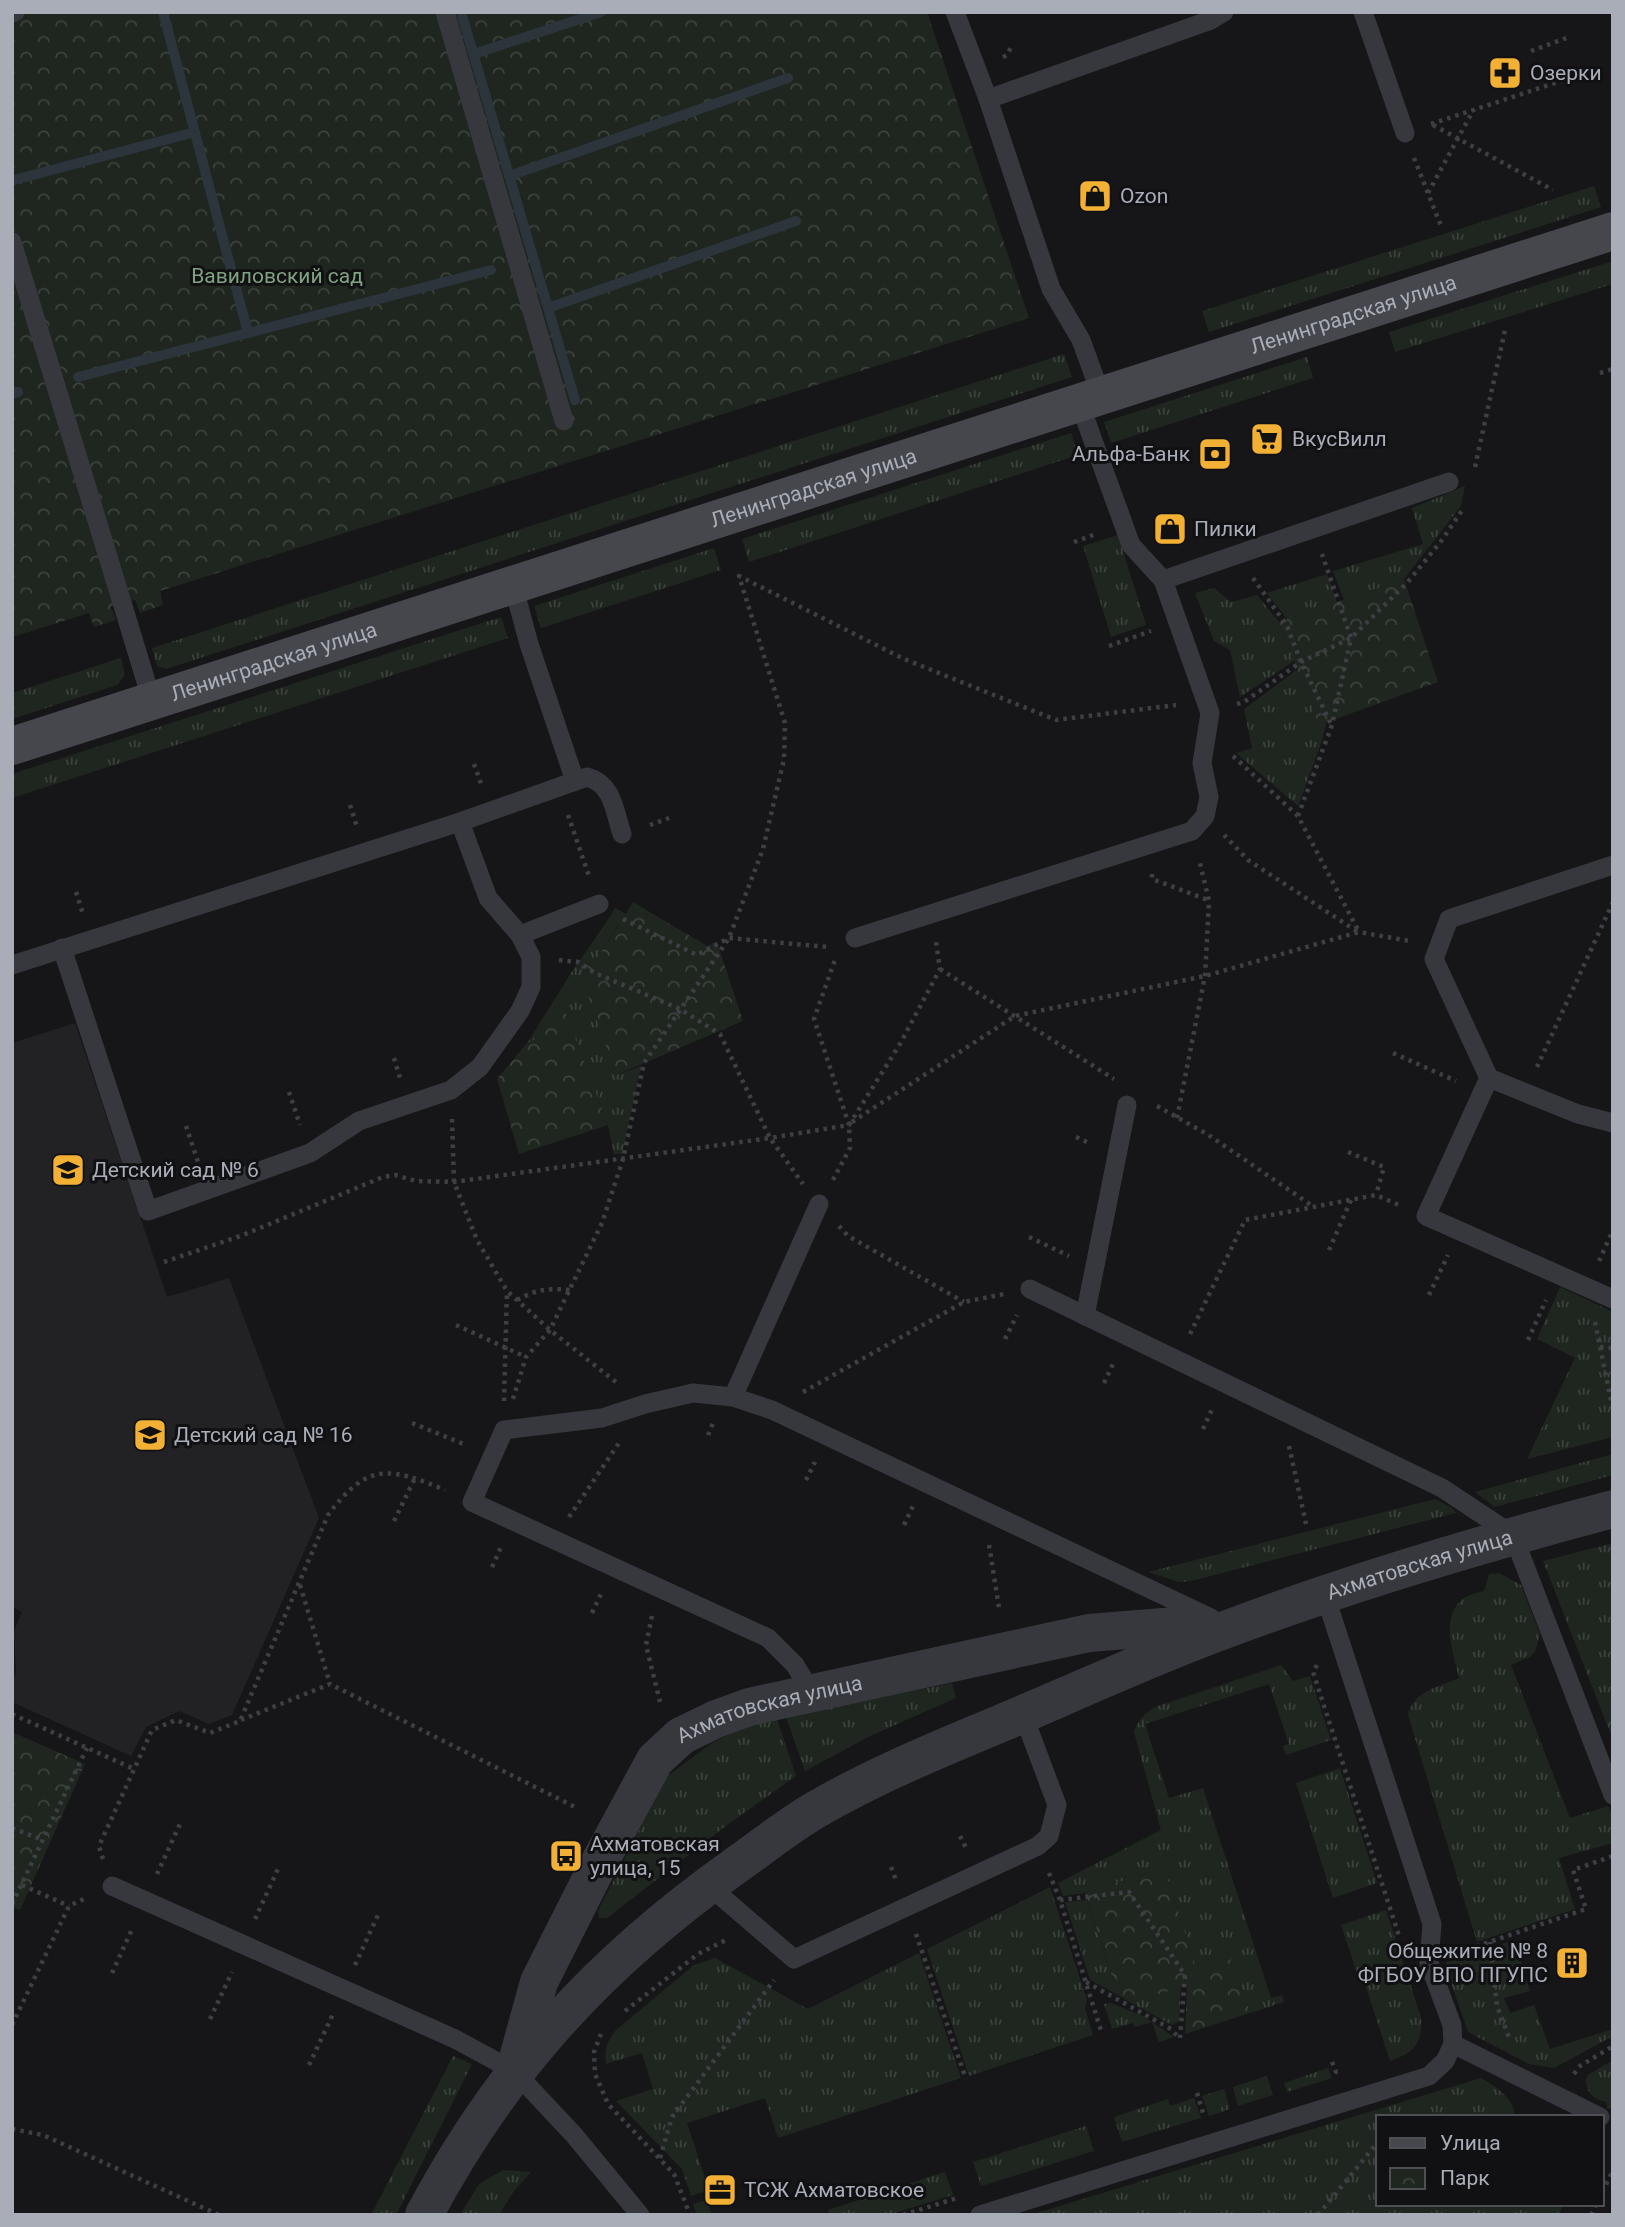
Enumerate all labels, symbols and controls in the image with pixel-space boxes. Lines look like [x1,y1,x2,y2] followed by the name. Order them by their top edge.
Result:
[1486,54,1524,92] pharmacy icon: Озерки
[1530,61,1602,85] place label: Озерки
[1076,177,1114,215] shop icon: Ozon
[1120,184,1168,208] place label: Ozon
[191,264,363,288] park label: Вавиловский сад
[1247,270,1459,359] street label: Ленинградская улица
[1248,420,1286,458] supermarket icon: ВкусВилл
[1292,427,1387,451] place label: ВкусВилл
[1196,435,1234,473] bank icon: Альфа-Банк
[1072,442,1191,466] place label: Альфа-Банк
[707,444,920,533] street label: Ленинградская улица
[1151,510,1189,548] shop icon: Пилки
[1194,517,1257,541] place label: Пилки
[168,617,380,706] street label: Ленинградская улица
[49,1151,87,1189] school or university icon: Детский сад № 6
[92,1158,259,1182] place label: Детский сад № 6
[131,1416,169,1454] school or university icon: Детский сад № 16
[174,1423,353,1447] place label: Детский сад № 16
[1324,1525,1515,1605] street label: Ахматовская улица
[673,1671,864,1748] street label: Ахматовская улица
[590,1832,720,1880] place label: Ахматовская улица, 15
[547,1837,585,1875] bus stop icon: Ахматовская улица, 15
[1358,1939,1548,1987] place label: Общежитие № 8 ФГБОУ ВПО ПГУПС
[1553,1944,1591,1982] building icon: Общежитие № 8 ФГБОУ ВПО ПГУПС
[1376,2115,1604,2206] legend
[1440,2131,1501,2155] text: Улица
[1440,2166,1490,2190] text: Парк
[701,2171,739,2209] office icon: ТСЖ Ахматовское
[744,2178,924,2202] place label: ТСЖ Ахматовское

